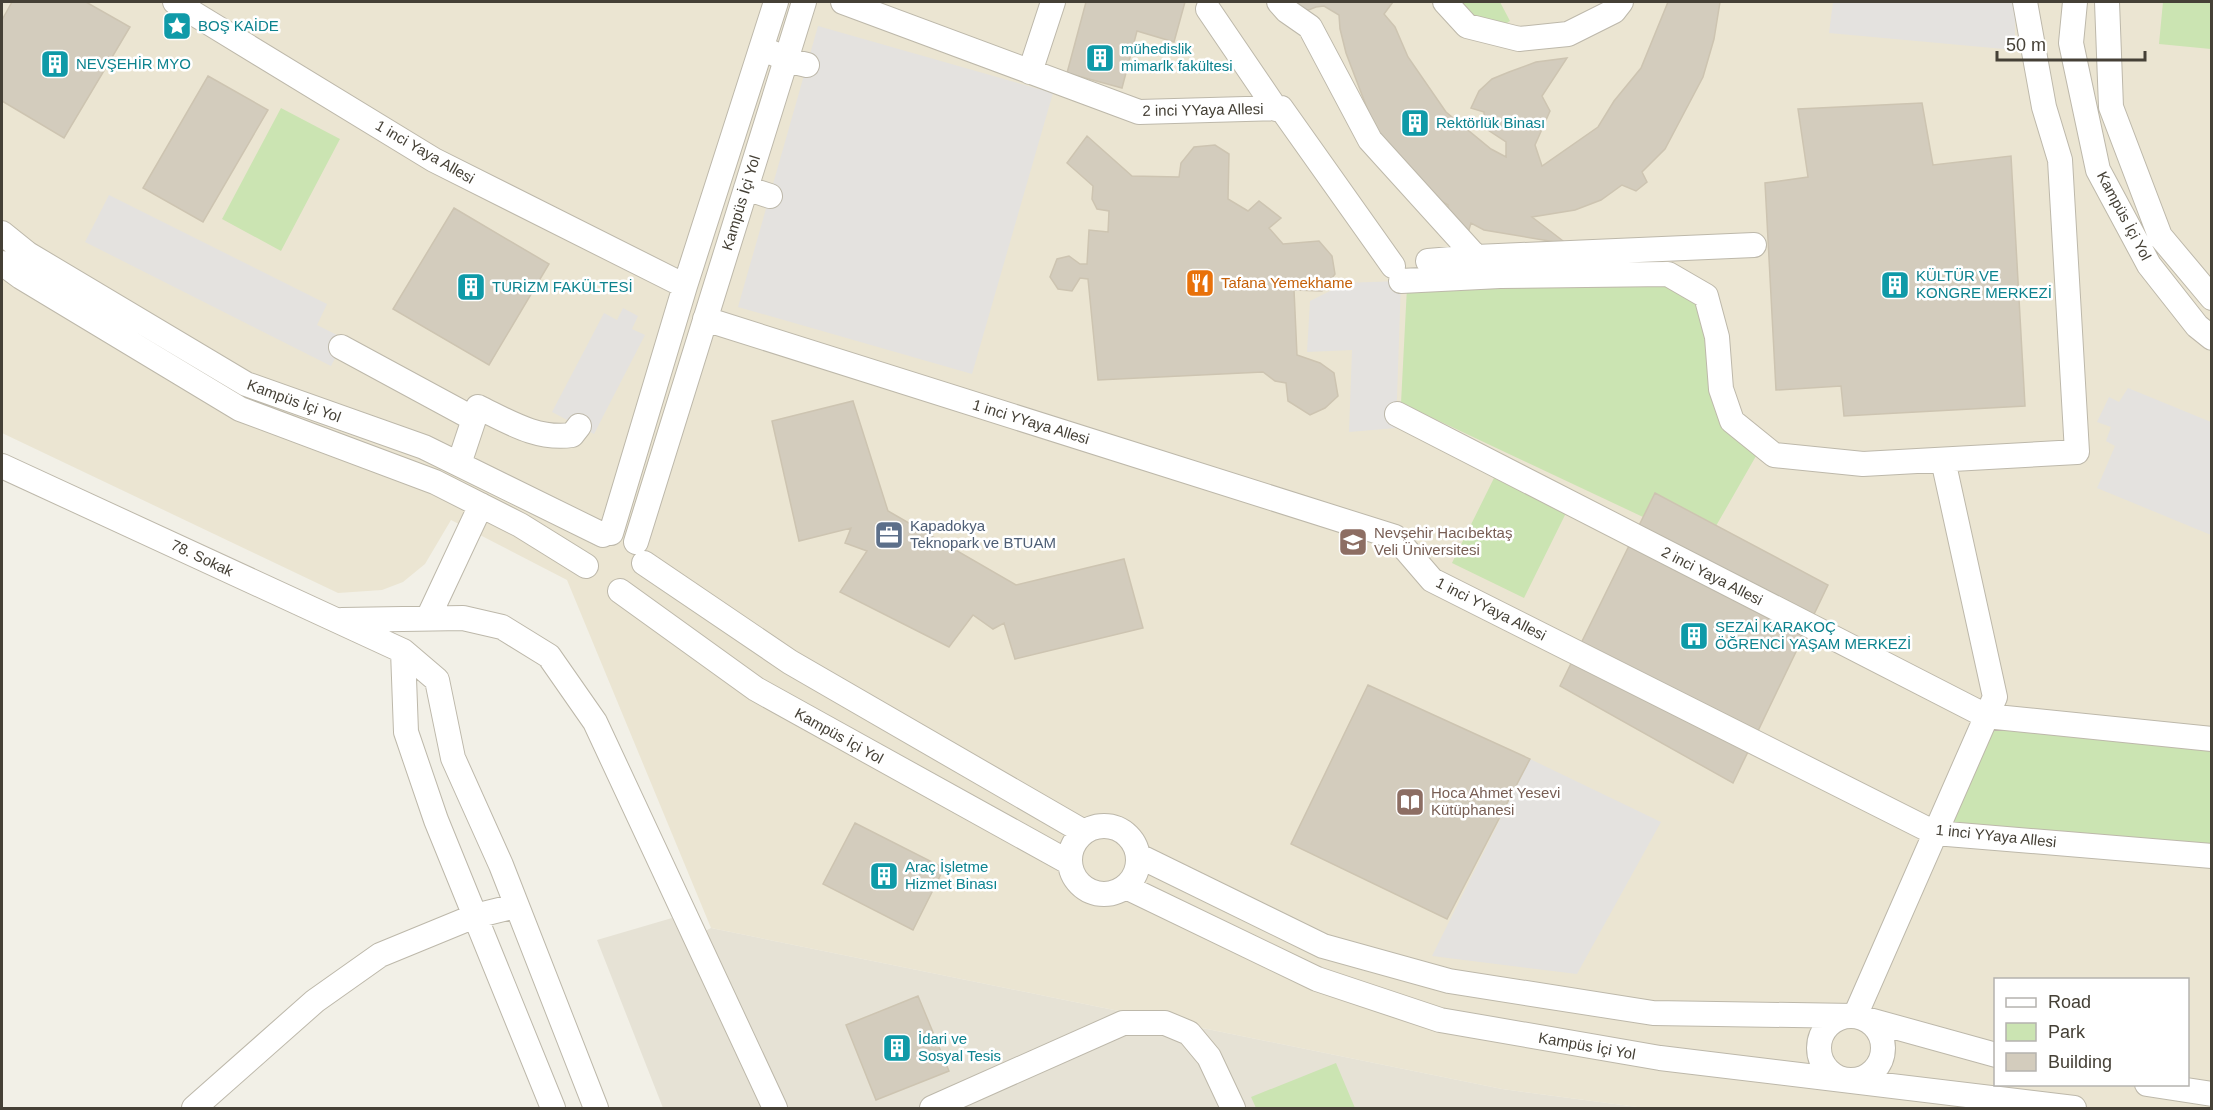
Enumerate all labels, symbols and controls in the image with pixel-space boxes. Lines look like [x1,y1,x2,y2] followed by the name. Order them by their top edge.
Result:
[161,10,193,42] place icon: BOŞ KAİDE
[198,17,279,34] place label: BOŞ KAİDE
[1997,24,2146,62] scale bar
[2006,35,2046,55] text: 50 m
[1121,40,1233,74] place label: mühedislik mimarlk fakültesi
[1084,42,1116,74] building icon: mühedislik mimarlk fakültesi
[39,48,71,80] building icon: NEVŞEHİR MYO
[76,55,191,72] place label: NEVŞEHİR MYO
[1142,100,1264,119] street label: 2 inci YYaya Allesi
[1399,107,1431,139] building icon: Rektörlük Binası
[1436,114,1545,131] place label: Rektörlük Binası
[373,116,478,187] street label: 1 inci Yaya Allesi
[718,153,763,252] street label: Kampüs İçi Yol
[2094,168,2155,263] street label: Kampüs İçi Yol
[1184,267,1216,299] restaurant icon: Tafana Yemekhame
[1916,267,2052,301] place label: KÜLTÜR VE KONGRE MERKEZİ
[1879,269,1911,301] building icon: KÜLTÜR VE KONGRE MERKEZİ
[455,271,487,303] building icon: TURİZM FAKÜLTESİ
[1221,274,1353,291] place label: Tafana Yemekhame
[492,278,633,295] place label: TURİZM FAKÜLTESİ
[245,376,343,425] street label: Kampüs İçi Yol
[971,396,1092,447] street label: 1 inci YYaya Allesi
[910,517,1056,551] place label: Kapadokya Teknopark ve BTUAM
[873,519,905,551] office icon: Kapadokya Teknopark ve BTUAM
[1374,524,1512,558] place label: Nevşehir Hacıbektaş Veli Üniversitesi
[1337,526,1369,558] school or university icon: Nevşehir Hacıbektaş Veli Üniversitesi
[168,536,236,580] street label: 78. Sokak
[1659,543,1766,608] street label: 2 inci Yaya Allesi
[1433,573,1549,644] street label: 1 inci YYaya Allesi
[1715,618,1911,652] place label: SEZAİ KARAKOÇ ÖĞRENCİ YAŞAM MERKEZİ
[1678,620,1710,652] building icon: SEZAİ KARAKOÇ ÖĞRENCİ YAŞAM MERKEZİ
[792,704,886,767] street label: Kampüs İçi Yol
[1431,784,1560,818] place label: Hoca Ahmet Yesevi Kütüphanesi
[1394,786,1426,818] library icon: Hoca Ahmet Yesevi Kütüphanesi
[1935,821,2057,850] street label: 1 inci YYaya Allesi
[905,858,998,892] place label: Araç İşletme Hizmet Binası
[868,860,900,892] building icon: Araç İşletme Hizmet Binası
[1994,978,2189,1086] legend
[2048,992,2091,1012] text: Road
[2048,1022,2086,1042] text: Park
[1537,1029,1637,1062] street label: Kampüs İçi Yol
[918,1030,1001,1064] place label: İdari ve Sosyal Tesis
[881,1032,913,1064] building icon: İdari ve Sosyal Tesis
[2048,1052,2112,1072] text: Building

